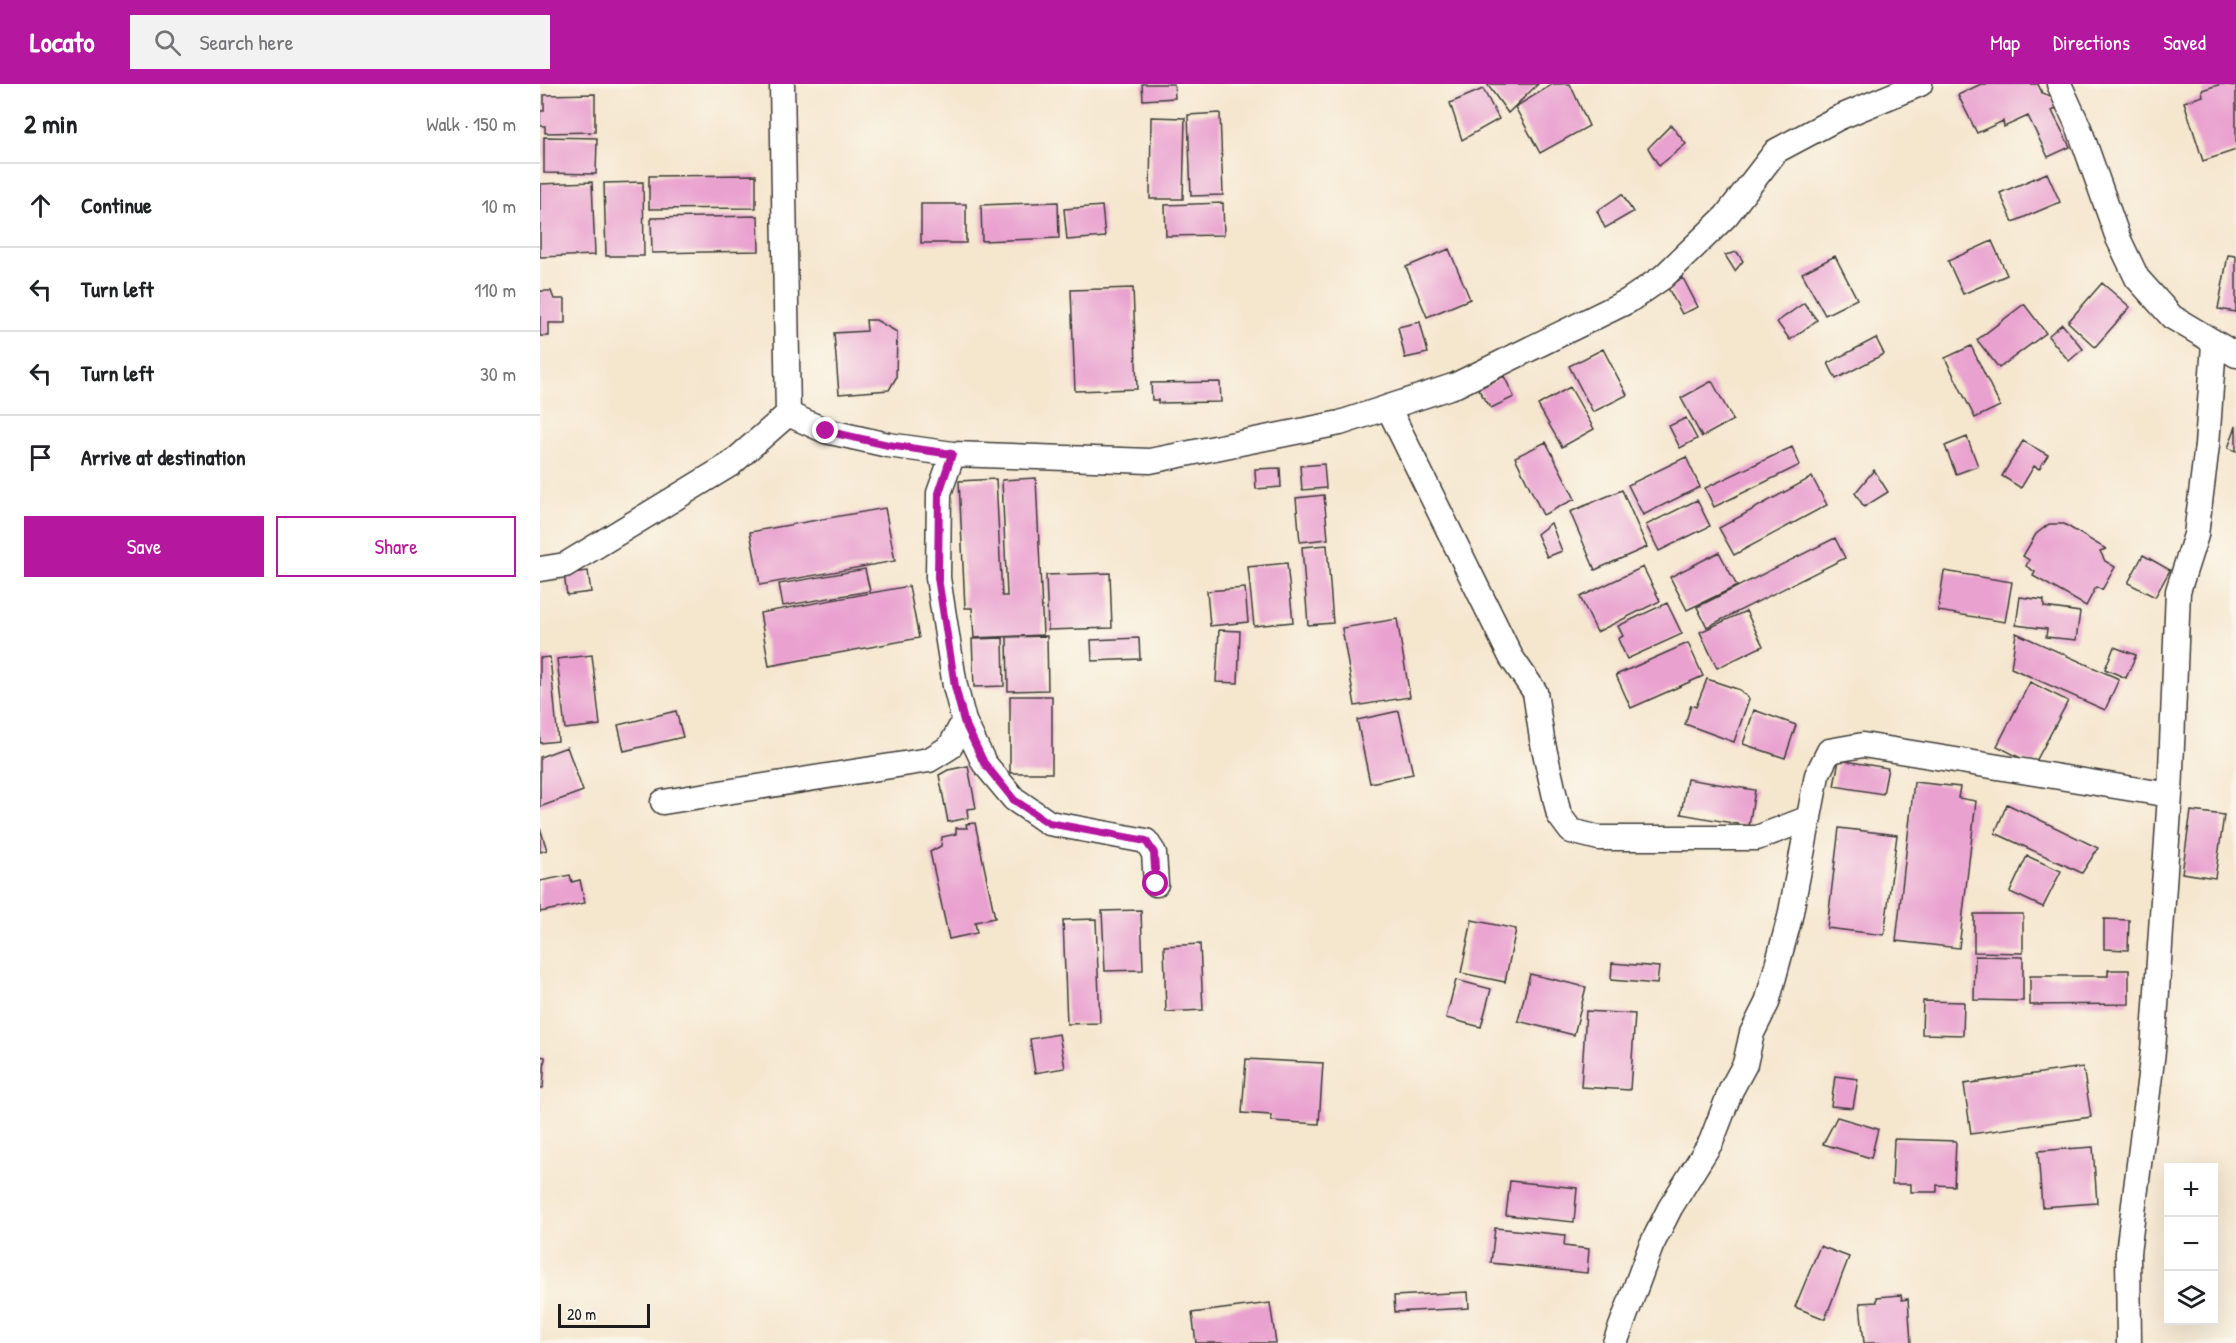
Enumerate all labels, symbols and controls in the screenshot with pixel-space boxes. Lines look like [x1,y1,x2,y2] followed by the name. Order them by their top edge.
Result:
[130,15,550,69] search box
[30,23,94,61] text: Locato
[151,26,184,59] icon: search
[199,27,293,57] text: Search here
[1990,28,2020,57] text: Map
[2053,28,2130,57] text: Directions
[2163,28,2206,57] text: Saved
[24,106,77,141] text: 2 min
[426,110,516,137] text: Walk · 150 m
[24,189,57,222] icon: ahead
[81,190,152,220] text: Continue
[482,192,516,219] text: 10 m
[24,273,57,306] icon: left
[81,274,154,304] text: Turn left
[474,276,516,303] text: 110 m
[24,357,57,390] icon: left
[81,358,154,388] text: Turn left
[480,360,516,387] text: 30 m
[812,417,838,443] route end
[24,441,57,474] icon: arrive
[81,442,246,472] text: Arrive at destination
[24,516,264,577] button: Save
[276,516,516,577] button: Share
[1142,870,1168,896] route start
[2164,1163,2218,1325] map controls
[2164,1163,2218,1217] button: +
[2164,1217,2218,1271] button: −
[2164,1271,2218,1325] button: layers
[558,1301,650,1328] scale bar
[567,1303,596,1325] text: 20 m

